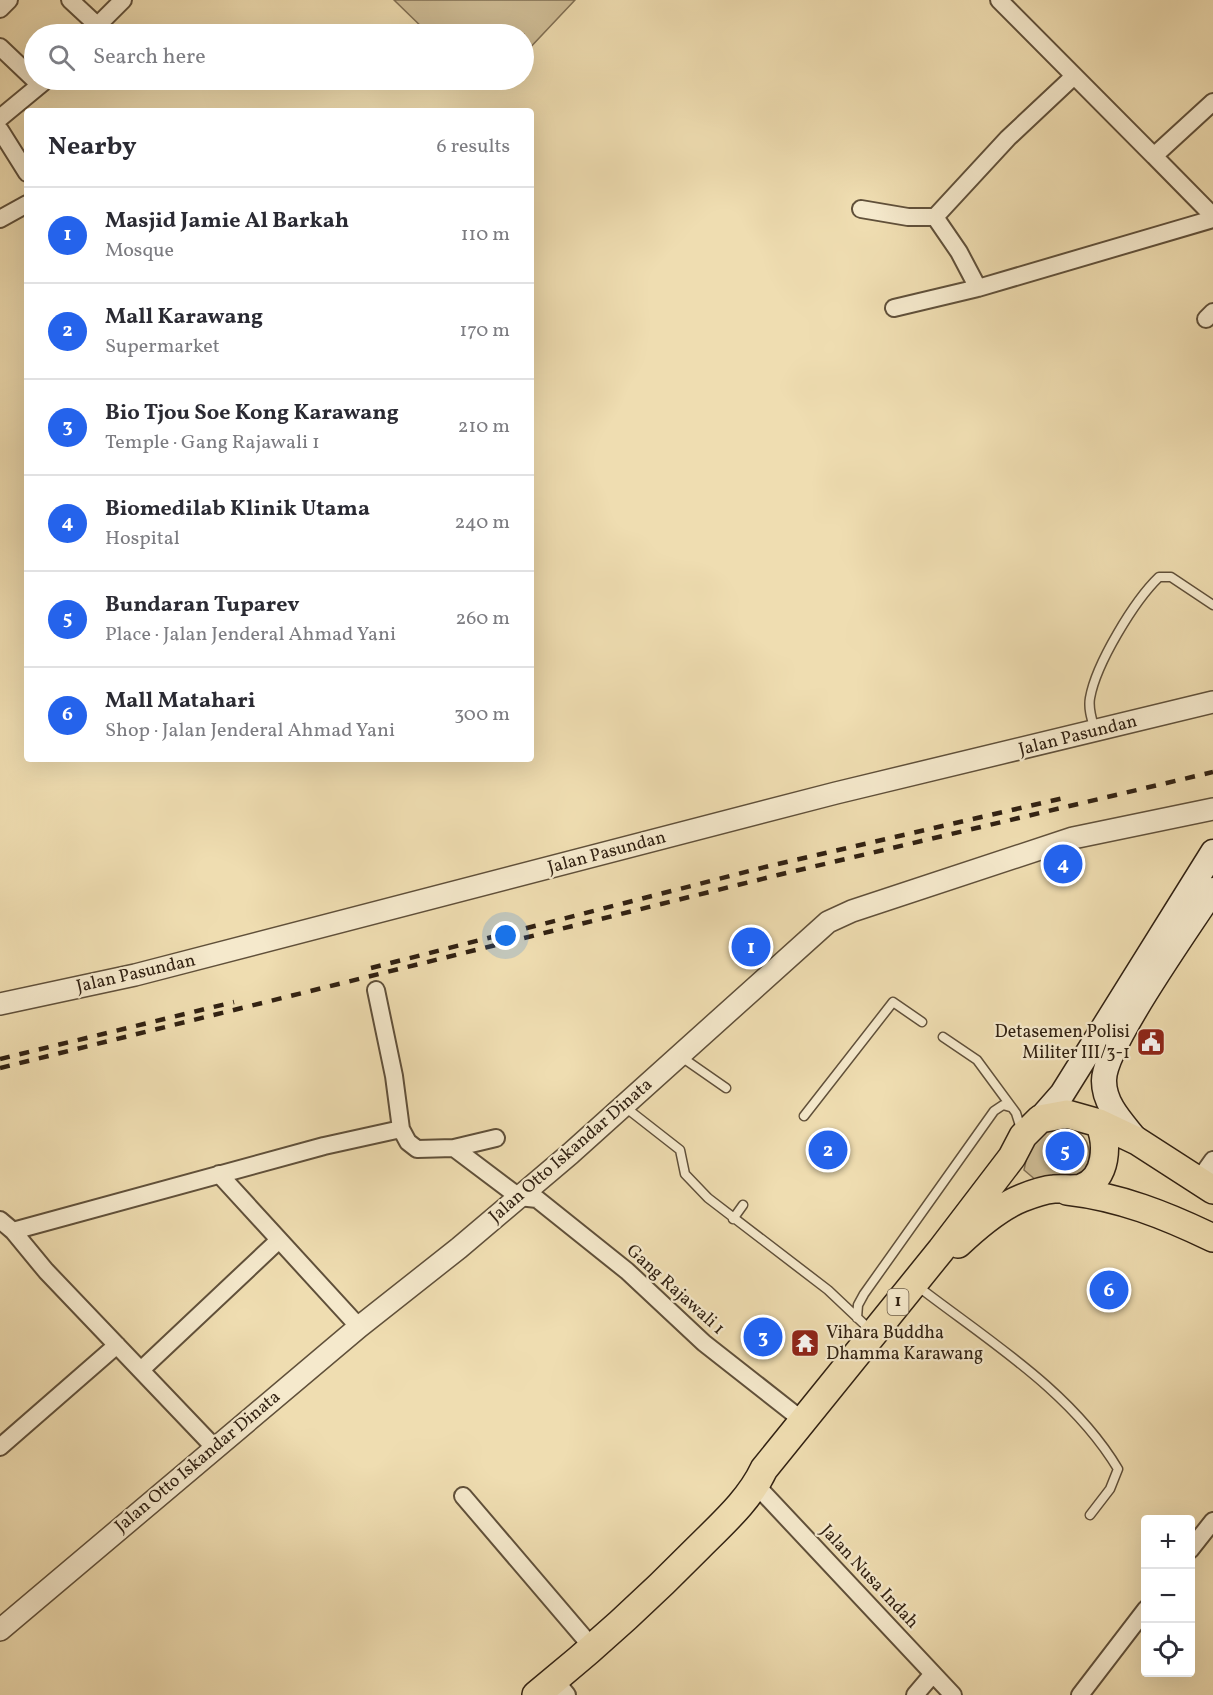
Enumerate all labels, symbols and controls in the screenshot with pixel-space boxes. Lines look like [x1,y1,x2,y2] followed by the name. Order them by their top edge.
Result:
[24,24,534,90] search box
[45,41,78,74] icon: search
[93,42,206,73] text: Search here
[48,129,137,165] text: Nearby
[437,133,510,161] text: 6 results
[105,206,349,237] text: Masjid Jamie Al Barkah
[63,221,72,249] text: 1
[461,221,510,249] text: 110 m
[105,237,174,265] text: Mosque
[105,302,263,333] text: Mall Karawang
[62,317,73,345] text: 2
[460,317,510,345] text: 170 m
[105,333,220,361] text: Supermarket
[105,398,399,429] text: Bio Tjou Soe Kong Karawang
[62,413,73,441] text: 3
[458,413,510,441] text: 210 m
[105,429,320,457] text: Temple · Gang Rajawali 1
[105,494,370,525] text: Biomedilab Klinik Utama
[61,509,74,537] text: 4
[455,509,510,537] text: 240 m
[105,525,180,553] text: Hospital
[105,590,300,621] text: Bundaran Tuparev
[63,605,72,633] text: 5
[455,605,510,633] text: 260 m
[105,621,396,649] text: Place · Jalan Jenderal Ahmad Yani
[105,686,255,717] text: Mall Matahari
[62,701,73,729] text: 6
[454,701,510,729] text: 300 m
[1016,709,1140,763] street label: Jalan Pasundan
[105,717,395,745] text: Shop · Jalan Jenderal Ahmad Yani
[545,825,669,881] street label: Jalan Pasundan
[1044,842,1082,886] pin: 4
[491,921,520,950] your location
[732,924,771,970] pin: 1
[74,948,198,1000] street label: Jalan Pasundan
[995,1020,1130,1066] place label: Detasemen Polisi Militer III/3-1
[1135,1026,1167,1058] public building icon: Detasemen Polisi Militer III/3-1
[484,1073,658,1229] street label: Jalan Otto Iskandar Dinata
[808,1128,848,1172] pin: 2
[1046,1128,1084,1174] pin: 5
[620,1239,730,1341] street label: Gang Rajawali 1
[1090,1268,1128,1312] pin: 6
[888,1289,908,1315] road number: 1
[744,1314,783,1360] pin: 3
[826,1321,983,1367] place label: Vihara Buddha Dhamma Karawang
[789,1327,821,1359] temple icon: Vihara Buddha Dhamma Karawang
[110,1385,286,1539] street label: Jalan Otto Iskandar Dinata
[1141,1515,1195,1677] map controls
[1141,1515,1195,1569] button: +
[814,1519,924,1635] street label: Jalan Nusa Indah
[1141,1569,1195,1623] button: −
[1141,1623,1195,1677] button: locate

